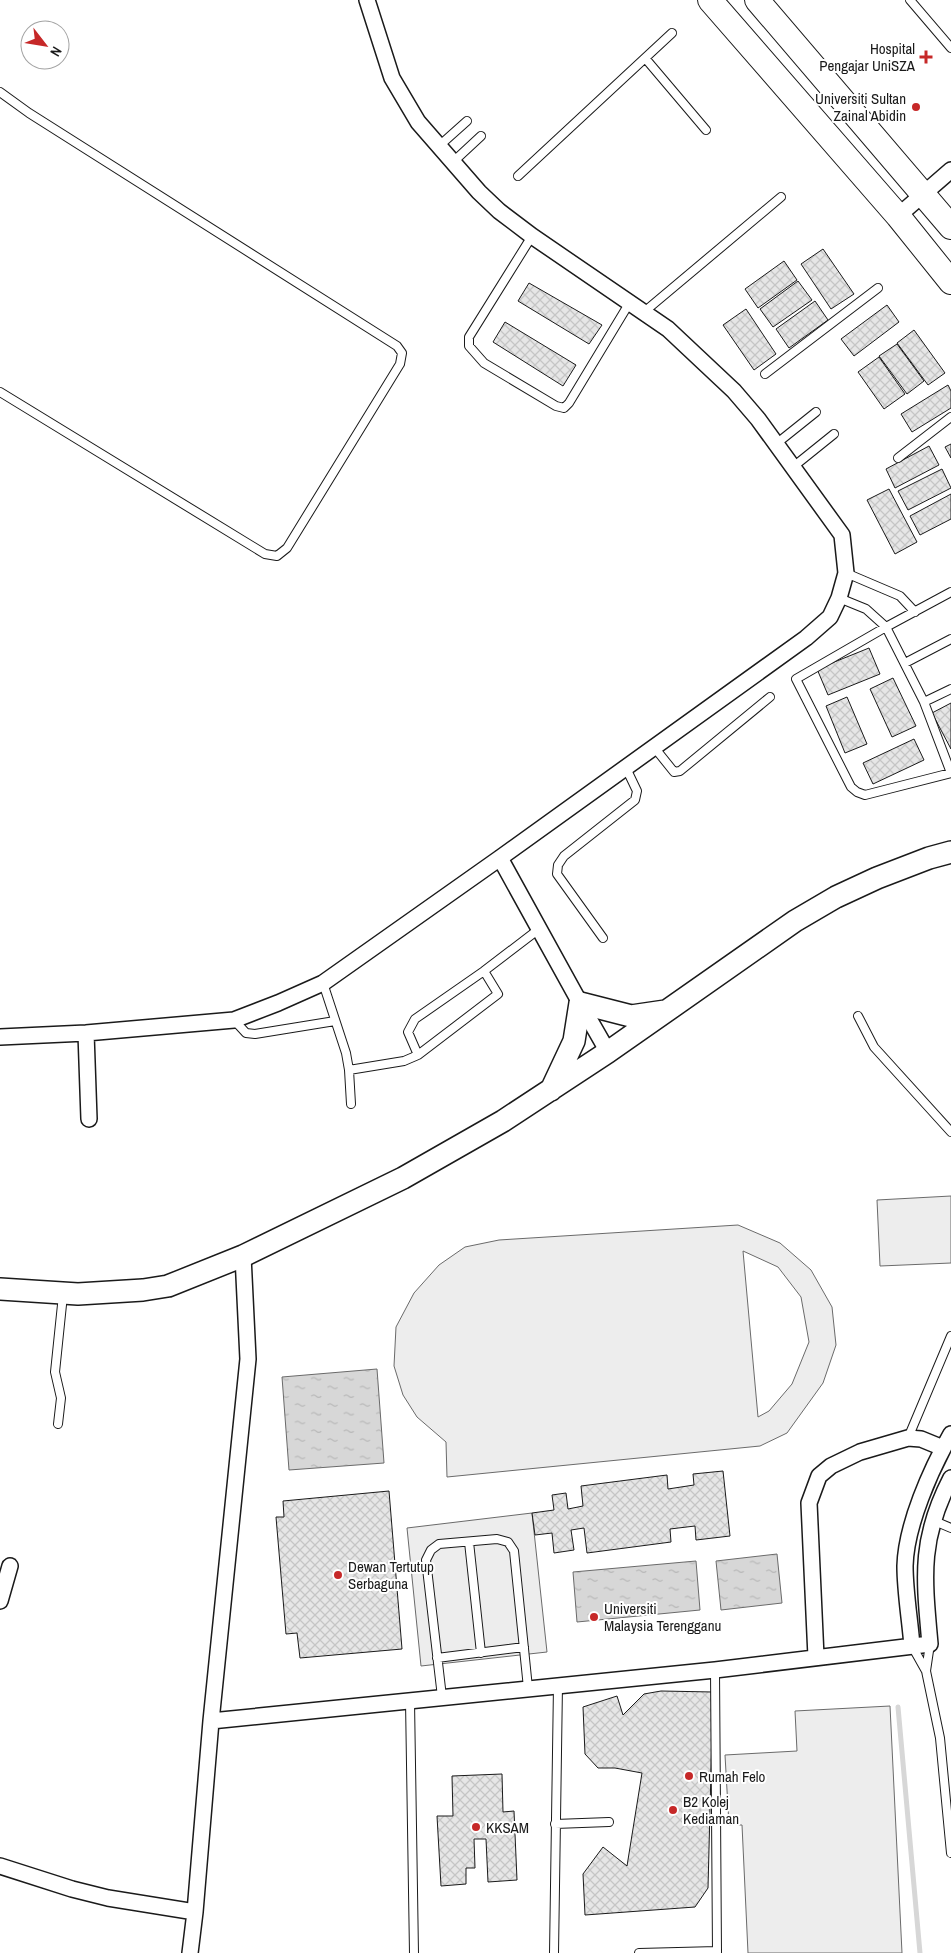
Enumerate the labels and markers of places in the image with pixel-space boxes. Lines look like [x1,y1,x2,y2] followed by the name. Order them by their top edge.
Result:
[819,38,916,76] place label: Hospital Pengajar UniSZA
[919,50,933,64] marker: Hospital Pengajar UniSZA
[815,88,906,126] place label: Universiti Sultan Zainal Abidin
[910,101,922,113] marker: Universiti Sultan Zainal Abidin
[348,1556,434,1594] place label: Dewan Tertutup Serbaguna
[332,1569,344,1581] marker: Dewan Tertutup Serbaguna
[604,1598,721,1636] place label: Universiti Malaysia Terengganu
[588,1611,600,1623] marker: Universiti Malaysia Terengganu
[699,1766,766,1787] place label: Rumah Felo
[683,1770,695,1782] marker: Rumah Felo
[683,1791,739,1829] place label: B2 Kolej Kediaman
[667,1804,679,1816] marker: B2 Kolej Kediaman
[486,1817,529,1838] place label: KKSAM
[470,1821,482,1833] marker: KKSAM

